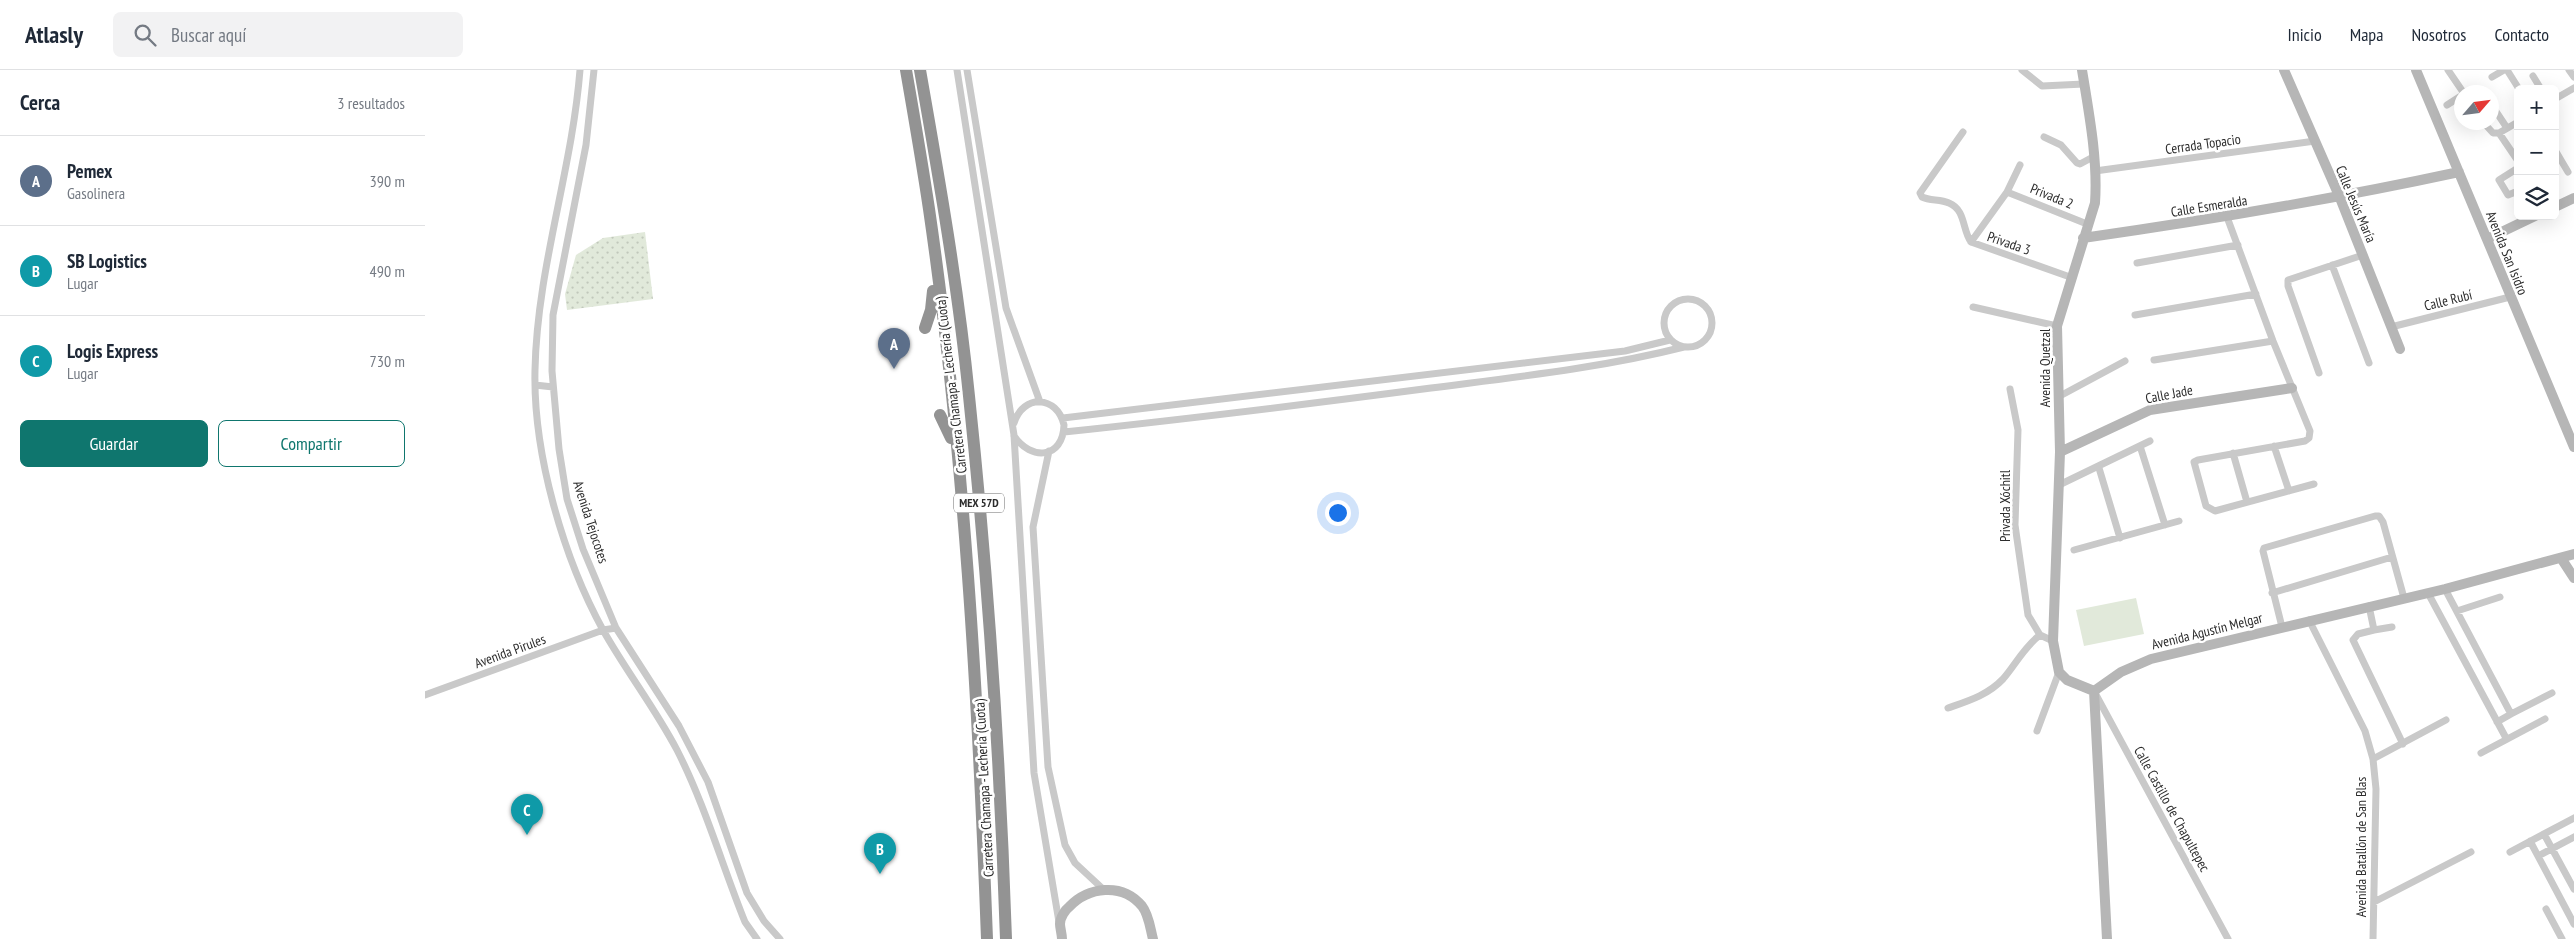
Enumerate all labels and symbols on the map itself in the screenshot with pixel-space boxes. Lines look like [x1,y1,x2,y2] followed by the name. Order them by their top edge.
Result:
[2454,85,2499,130] north arrow
[2164,130,2242,158] street label: Cerrada Topacio
[2332,163,2380,245] street label: Calle Jesús María
[2028,179,2076,213] street label: Privada 2
[2170,191,2248,221] street label: Calle Esmeralda
[2482,208,2532,298] street label: Avenida San Isidro
[1985,227,2033,259] street label: Privada 3
[2422,285,2474,315] street label: Calle Rubí
[931,295,971,475] street label: Carretera Chamapa - Lechería (Cuota)
[878,328,910,369] pin: A
[2036,328,2054,407] street label: Avenida Quetzal
[2144,381,2194,407] street label: Calle Jade
[1996,469,2014,542] street label: Privada Xóchitl
[569,479,613,566] street label: Avenida Tejocotes
[954,493,1004,512] road number: MEX 57D
[1325,500,1351,526] your location
[2150,608,2264,653] street label: Avenida Agustín Melgar
[472,630,548,672] street label: Avenida Pirules
[970,698,998,877] street label: Carretera Chamapa - Lechería (Cuota)
[2130,743,2214,875] street label: Calle Castillo de Chapultepec
[2352,777,2370,917] street label: Avenida Batallón de San Blas
[511,794,543,835] pin: C
[864,833,896,874] pin: B

